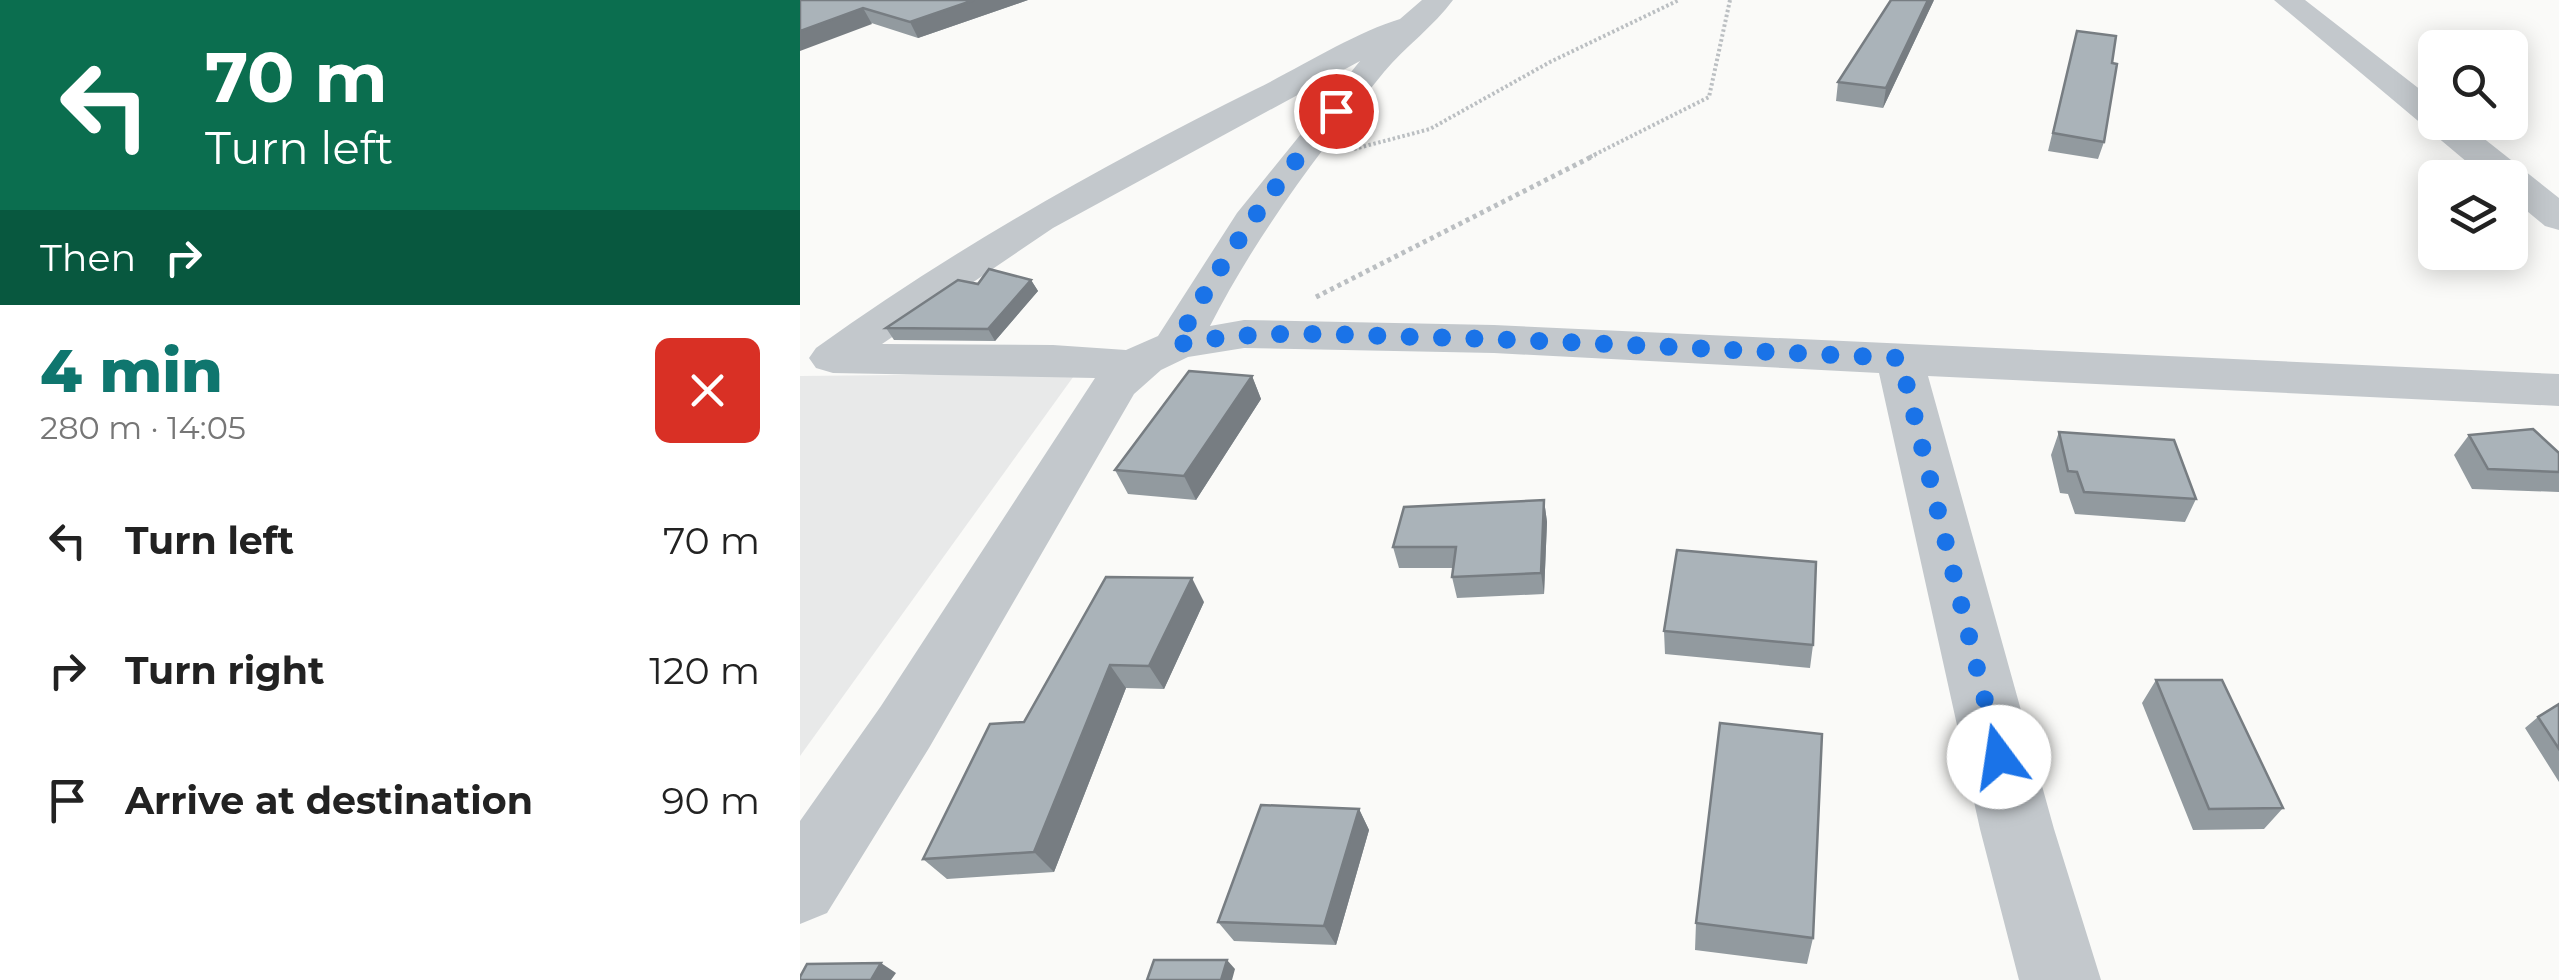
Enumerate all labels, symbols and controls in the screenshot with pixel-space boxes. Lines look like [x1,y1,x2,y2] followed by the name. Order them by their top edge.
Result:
[2418,30,2528,270] map controls
[2418,30,2528,140] button: search
[205,34,388,120] text: 70 m
[40,40,170,170] icon: left
[1294,69,1379,154] pin
[1309,84,1364,139] icon: arrive
[205,120,393,175] text: Turn left
[2418,160,2528,270] button: layers
[156,230,211,285] icon: right
[40,234,136,281] text: Then
[40,334,223,407] text: 4 min
[655,338,760,443] button: close
[40,408,246,447] text: 280 m · 14:05
[40,513,95,568] icon: left
[125,517,294,564] text: Turn left
[663,517,760,564] text: 70 m
[40,643,95,698] icon: right
[125,647,324,694] text: Turn right
[649,647,760,694] text: 120 m
[1947,705,2051,809] position arrow
[40,773,95,828] icon: arrive
[125,777,533,824] text: Arrive at destination
[661,777,760,824] text: 90 m

